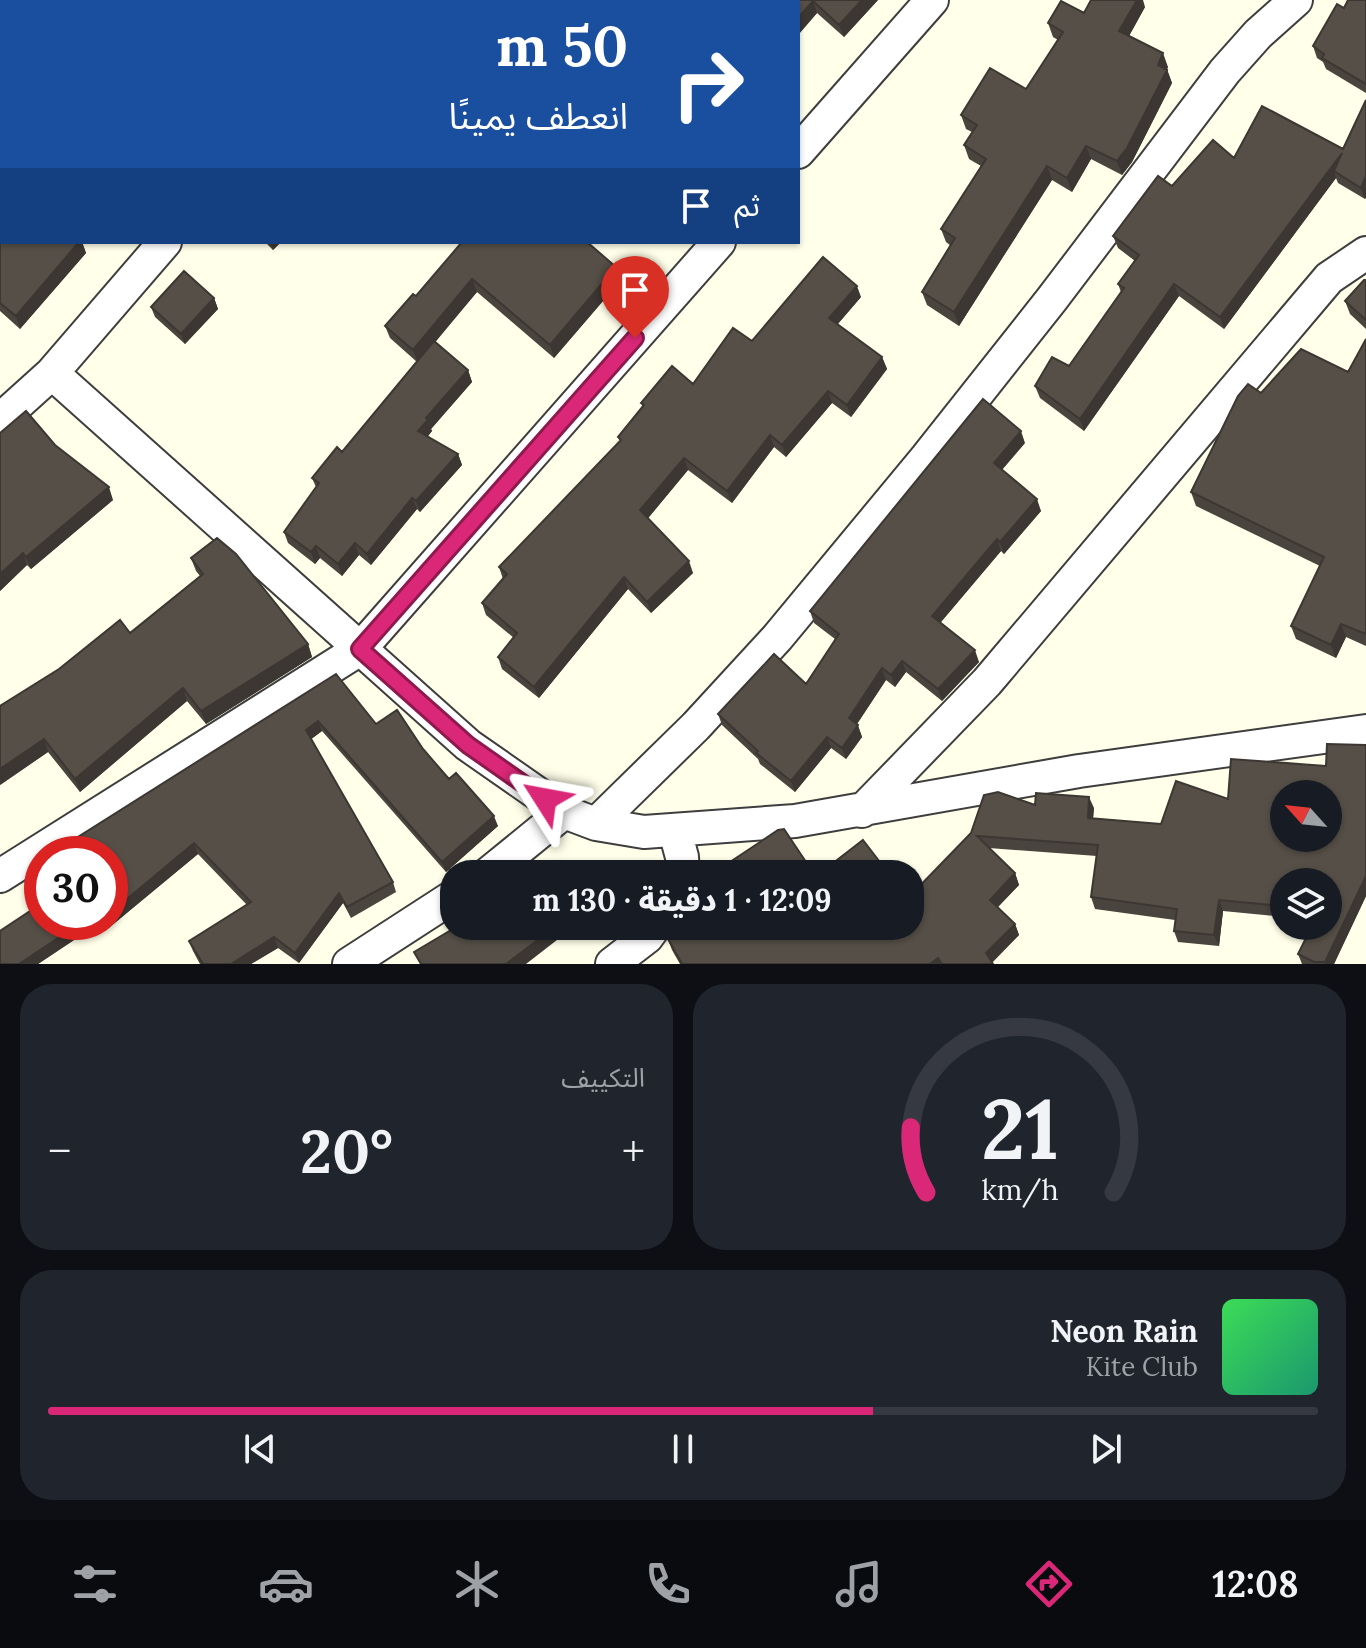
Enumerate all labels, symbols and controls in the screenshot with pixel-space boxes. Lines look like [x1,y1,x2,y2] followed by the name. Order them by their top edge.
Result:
[496,10,628,81] text: 50 m
[656,32,760,136] icon: right
[449,93,628,139] text: انعطف يمينًا
[674,184,718,228] icon: arrive
[734,186,760,224] text: ثم
[601,256,669,338] pin
[613,268,657,312] icon: arrive
[503,757,587,841] position arrow
[1270,780,1342,852] north arrow
[1270,780,1342,940] map controls
[24,836,128,940] speed limit sign: 30
[1270,868,1342,940] button: layers
[532,881,832,919] text: 12:09 · 1 دقيقة · 130 m
[561,1061,645,1094] text: التكييف
[980,1075,1059,1182] text: 21
[300,1113,393,1189] text: 20°
[48,1123,71,1179] text: −
[622,1123,645,1179] text: +
[981,1171,1058,1208] text: km/h
[1050,1312,1198,1350] text: Neon Rain
[1086,1350,1198,1383] text: Kite Club
[238,1427,282,1471] icon: previous
[661,1427,705,1471] icon: pause
[1084,1427,1128,1471] icon: next
[67,1556,123,1612] icon: filters
[258,1556,314,1612] icon: car
[449,1556,505,1612] icon: climate
[640,1556,696,1612] icon: phone
[831,1556,887,1612] icon: music
[1021,1556,1077,1612] icon: directions
[1212,1561,1299,1607] text: 12:08

